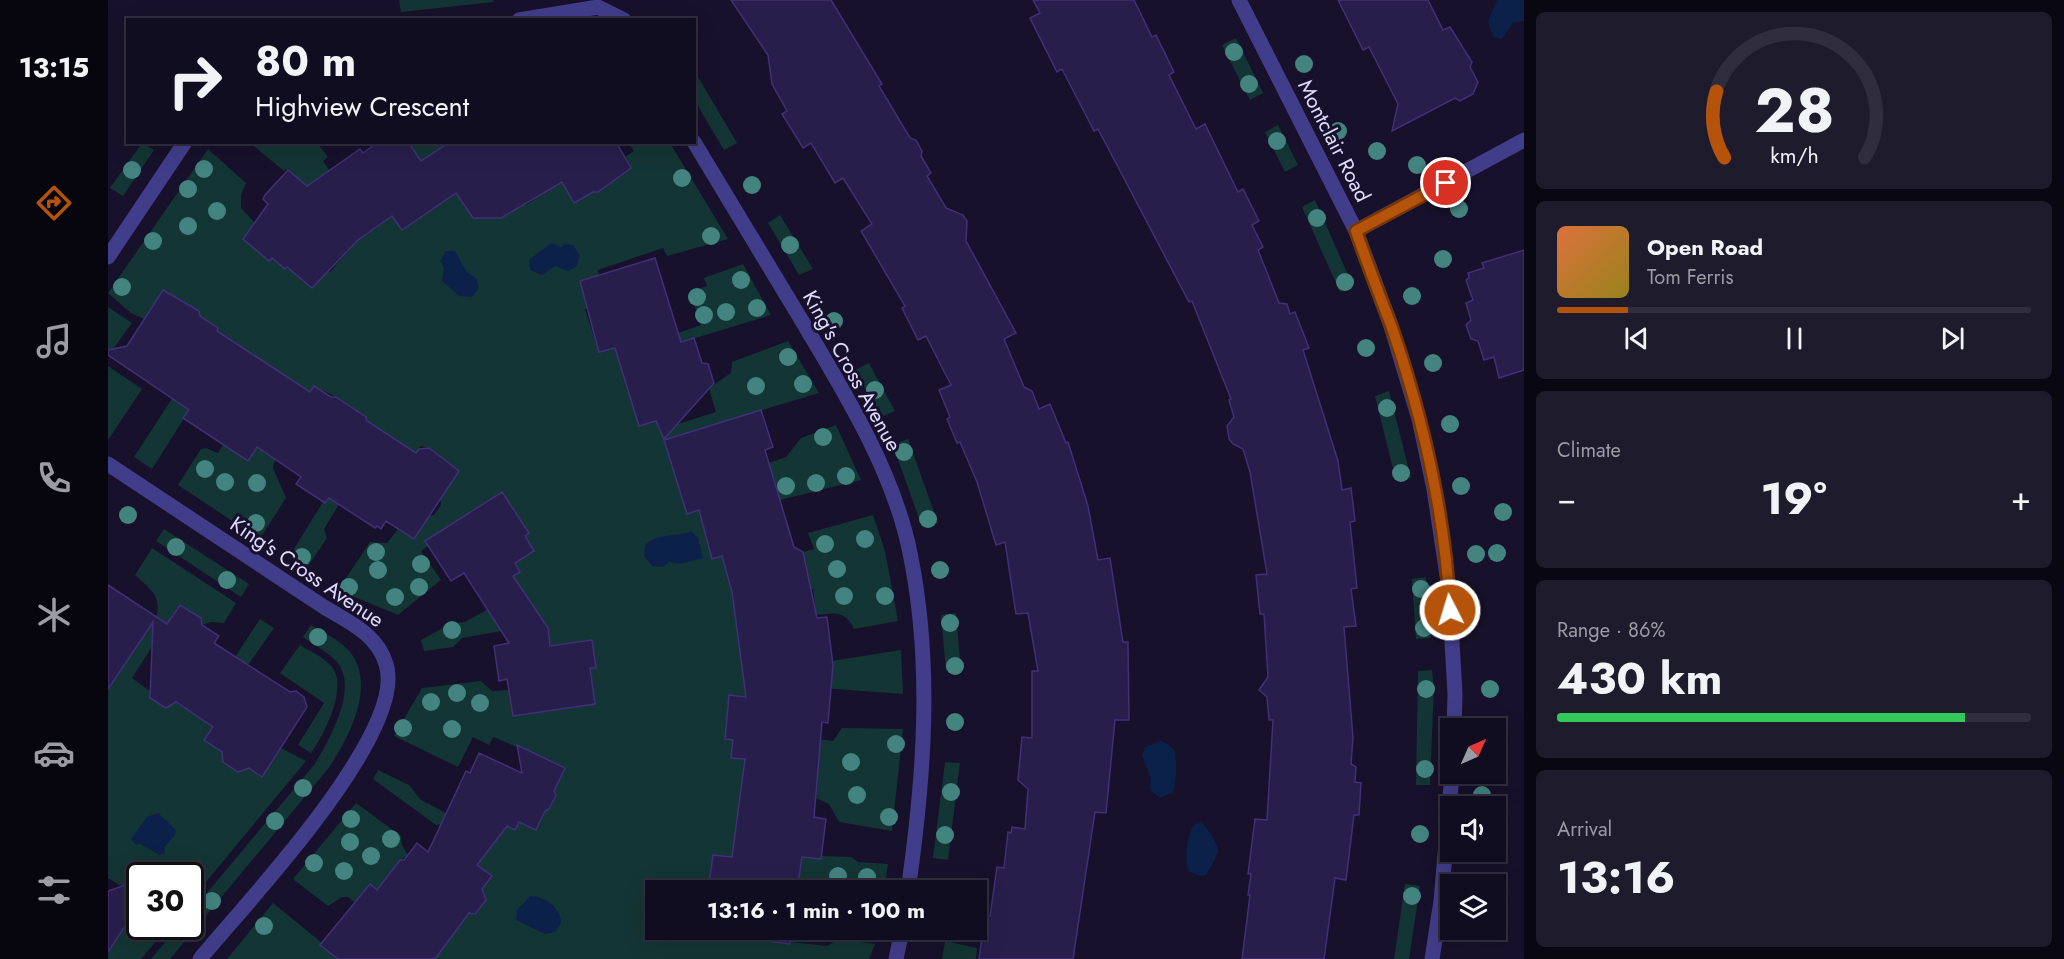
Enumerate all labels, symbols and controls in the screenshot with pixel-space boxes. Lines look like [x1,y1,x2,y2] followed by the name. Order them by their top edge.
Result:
[255,31,356,92] text: 80 m
[156,42,234,120] icon: right
[19,48,89,87] text: 13:15
[1754,65,1834,155] text: 28
[1290,75,1378,207] street label: Montclair Road
[255,87,469,126] text: Highview Crescent
[1770,140,1818,171] text: km/h
[1420,157,1471,208] pin
[1429,166,1462,199] icon: arrive
[33,182,75,224] icon: directions
[1647,231,1763,263] text: Open Road
[1647,263,1734,292] text: Tom Ferris
[795,285,909,457] street label: King's Cross Avenue
[33,320,75,362] icon: music
[1620,322,1653,355] icon: previous
[1778,322,1811,355] icon: pause
[1936,322,1969,355] icon: next
[1557,436,1621,465] text: Climate
[33,457,75,499] icon: phone
[1760,466,1827,531] text: 19°
[1557,475,1576,522] text: −
[2011,475,2031,522] text: +
[224,509,390,635] street label: King's Cross Avenue
[1418,578,1482,642] position arrow
[33,594,75,636] icon: climate
[1557,616,1665,645] text: Range · 86%
[1557,646,1723,711] text: 430 km
[1440,718,1506,784] north arrow
[1440,718,1506,940] map controls
[33,732,75,774] icon: car
[1440,796,1506,862] button: sound
[1557,815,1612,844] text: Arrival
[1557,845,1675,910] text: 13:16
[126,862,204,940] speed limit sign: 30
[33,869,75,911] icon: filters
[1440,874,1506,940] button: layers
[707,894,925,926] text: 13:16 · 1 min · 100 m

